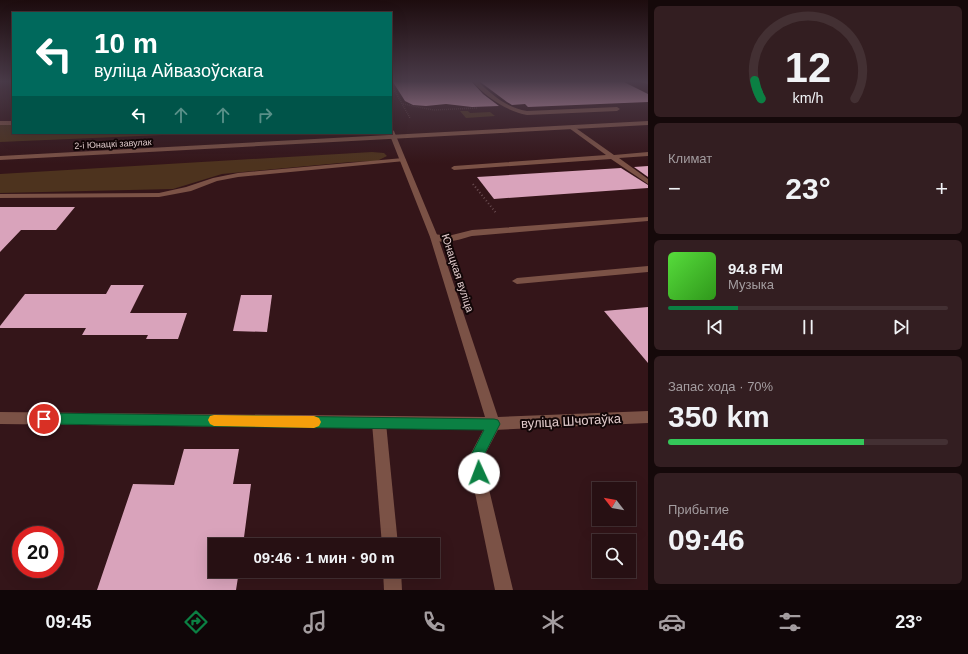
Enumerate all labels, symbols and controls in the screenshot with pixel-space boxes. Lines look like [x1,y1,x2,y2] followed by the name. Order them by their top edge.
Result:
[28,28,80,80] icon: left
[94,28,158,59] text: 10 m
[785,44,831,91] text: 12
[94,61,263,81] text: вуліца Айвазоўскага
[793,90,824,106] text: km/h
[128,104,150,126] icon: left
[170,104,192,126] icon: ahead
[212,104,234,126] icon: ahead
[254,104,276,126] icon: right
[74,137,152,151] street label: 2-і Юнацкі завулак
[668,151,712,166] text: Климат
[785,172,831,205] text: 23°
[668,176,681,201] text: −
[935,176,948,201] text: +
[440,232,477,315] street label: Юнацкая вуліца
[728,260,783,277] text: 94.8 FM
[728,277,774,292] text: Музыка
[704,316,726,338] icon: previous
[797,316,819,338] icon: pause
[890,316,912,338] icon: next
[668,379,773,394] text: Запас хода · 70%
[668,400,770,433] text: 350 km
[27,402,61,436] pin
[33,408,55,430] icon: arrive
[521,411,622,431] street label: вуліца Шчотаўка
[458,452,500,494] position arrow
[592,482,636,526] north arrow
[592,482,636,578] map controls
[668,502,729,517] text: Прибытие
[668,523,745,556] text: 09:46
[12,526,64,578] speed limit sign: 20
[592,534,636,578] button: search
[253,549,395,566] text: 09:46 · 1 мин · 90 m
[182,608,210,636] icon: directions
[301,608,329,636] icon: music
[420,608,448,636] icon: phone
[539,608,567,636] icon: climate
[658,608,686,636] icon: car
[776,608,804,636] icon: filters
[45,612,91,632] text: 09:45
[895,612,922,632] text: 23°

